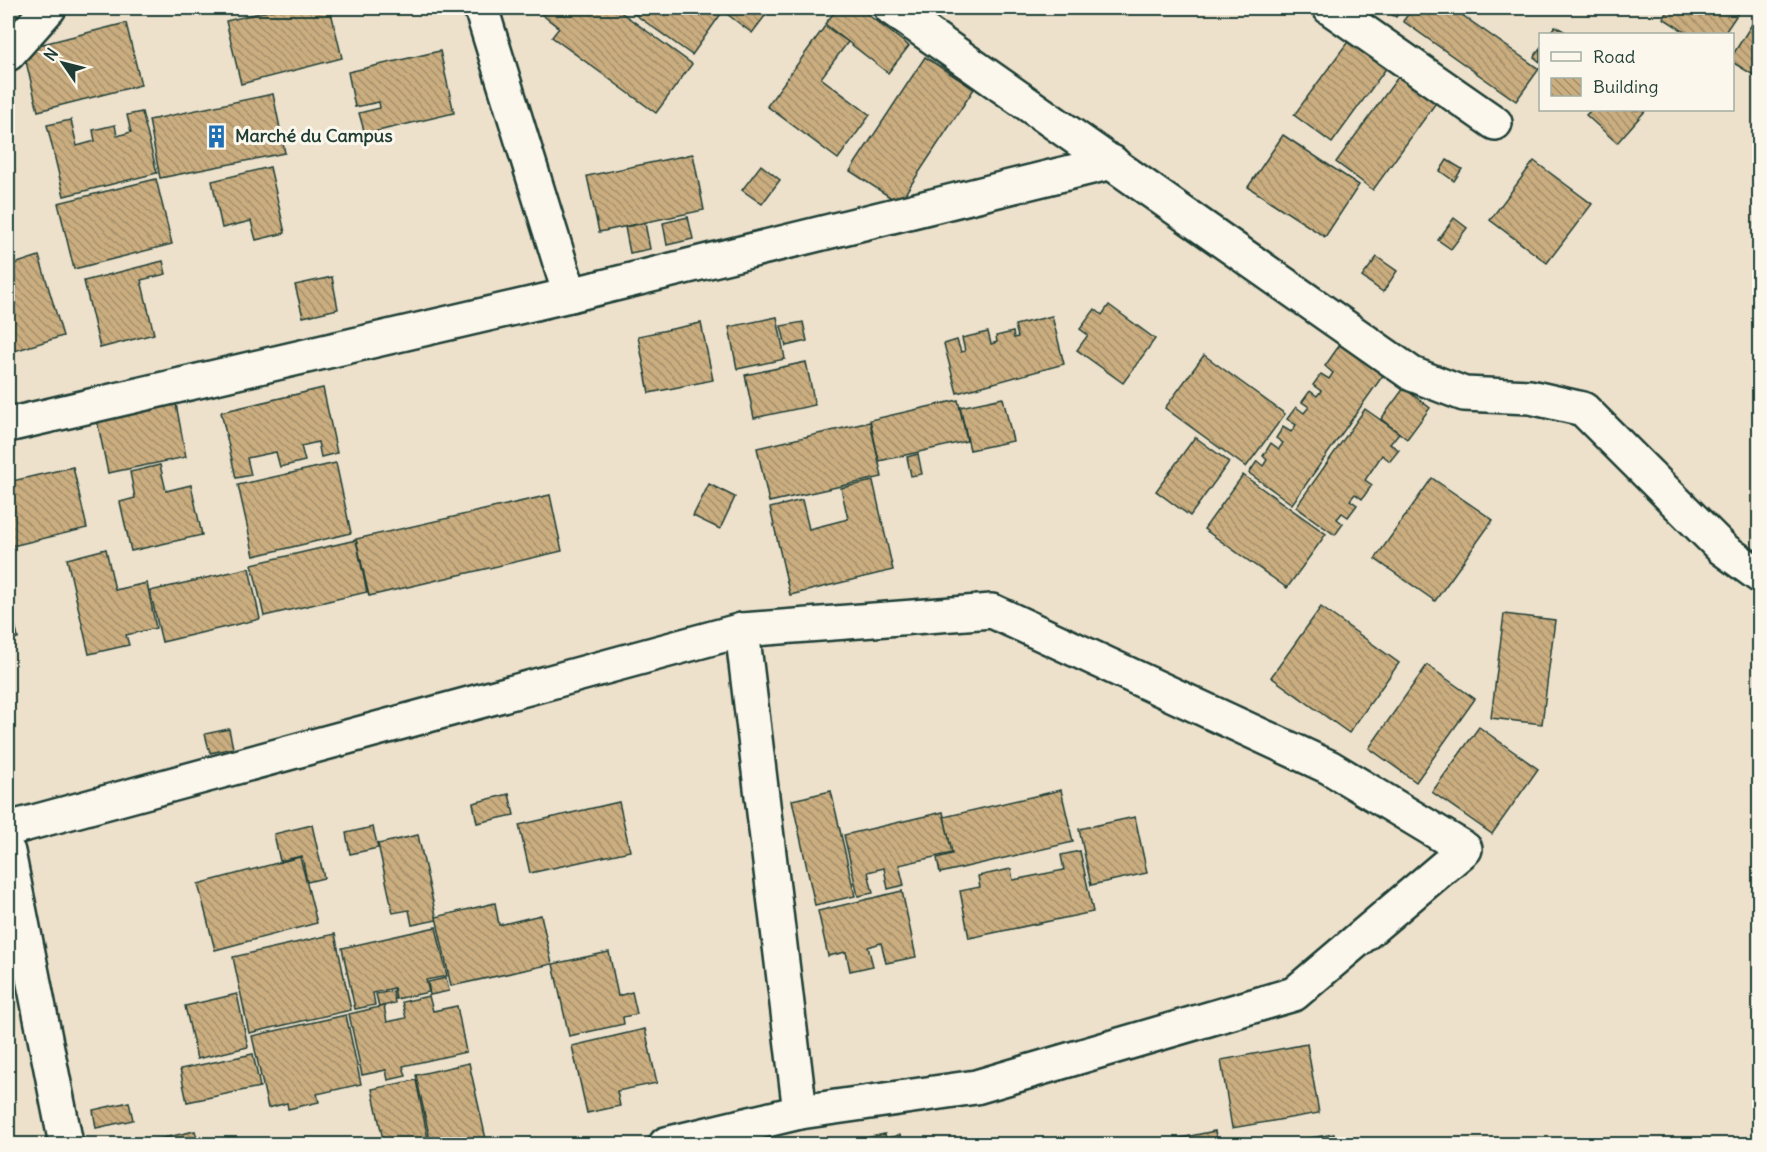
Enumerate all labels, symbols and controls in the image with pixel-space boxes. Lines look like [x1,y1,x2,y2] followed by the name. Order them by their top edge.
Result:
[33,33,93,93] north arrow
[1539,33,1734,111] legend
[39,44,62,65] text: N
[1593,45,1636,68] text: Road
[1593,75,1658,98] text: Building
[204,123,230,149] building icon: Marché du Campus
[235,124,393,147] place label: Marché du Campus

